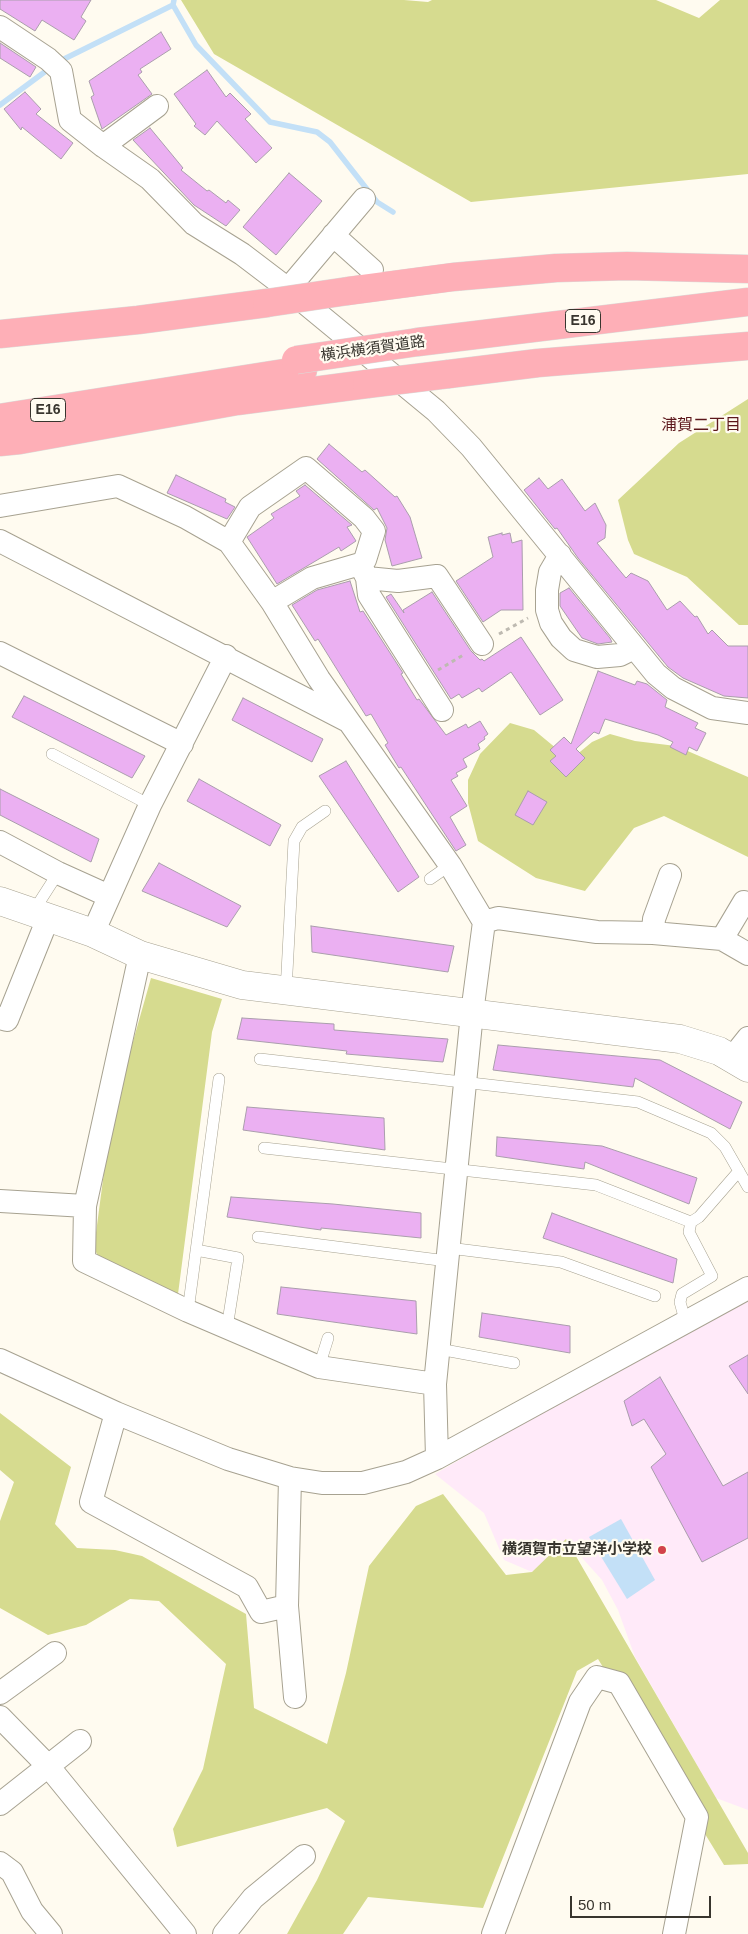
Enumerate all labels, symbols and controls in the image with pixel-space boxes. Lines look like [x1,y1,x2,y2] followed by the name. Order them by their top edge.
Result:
[566,310,600,332] road number: E16
[320,333,426,365] street label: 横浜横須賀道路
[30,398,66,422] road number: E16
[661,416,741,436] district label: 浦賀二丁目
[502,1541,652,1559] place label: 横須賀市立望洋小学校
[656,1544,668,1556] marker: 横須賀市立望洋小学校
[573,1886,714,1918] scale bar
[578,1896,611,1913] text: 50 m

